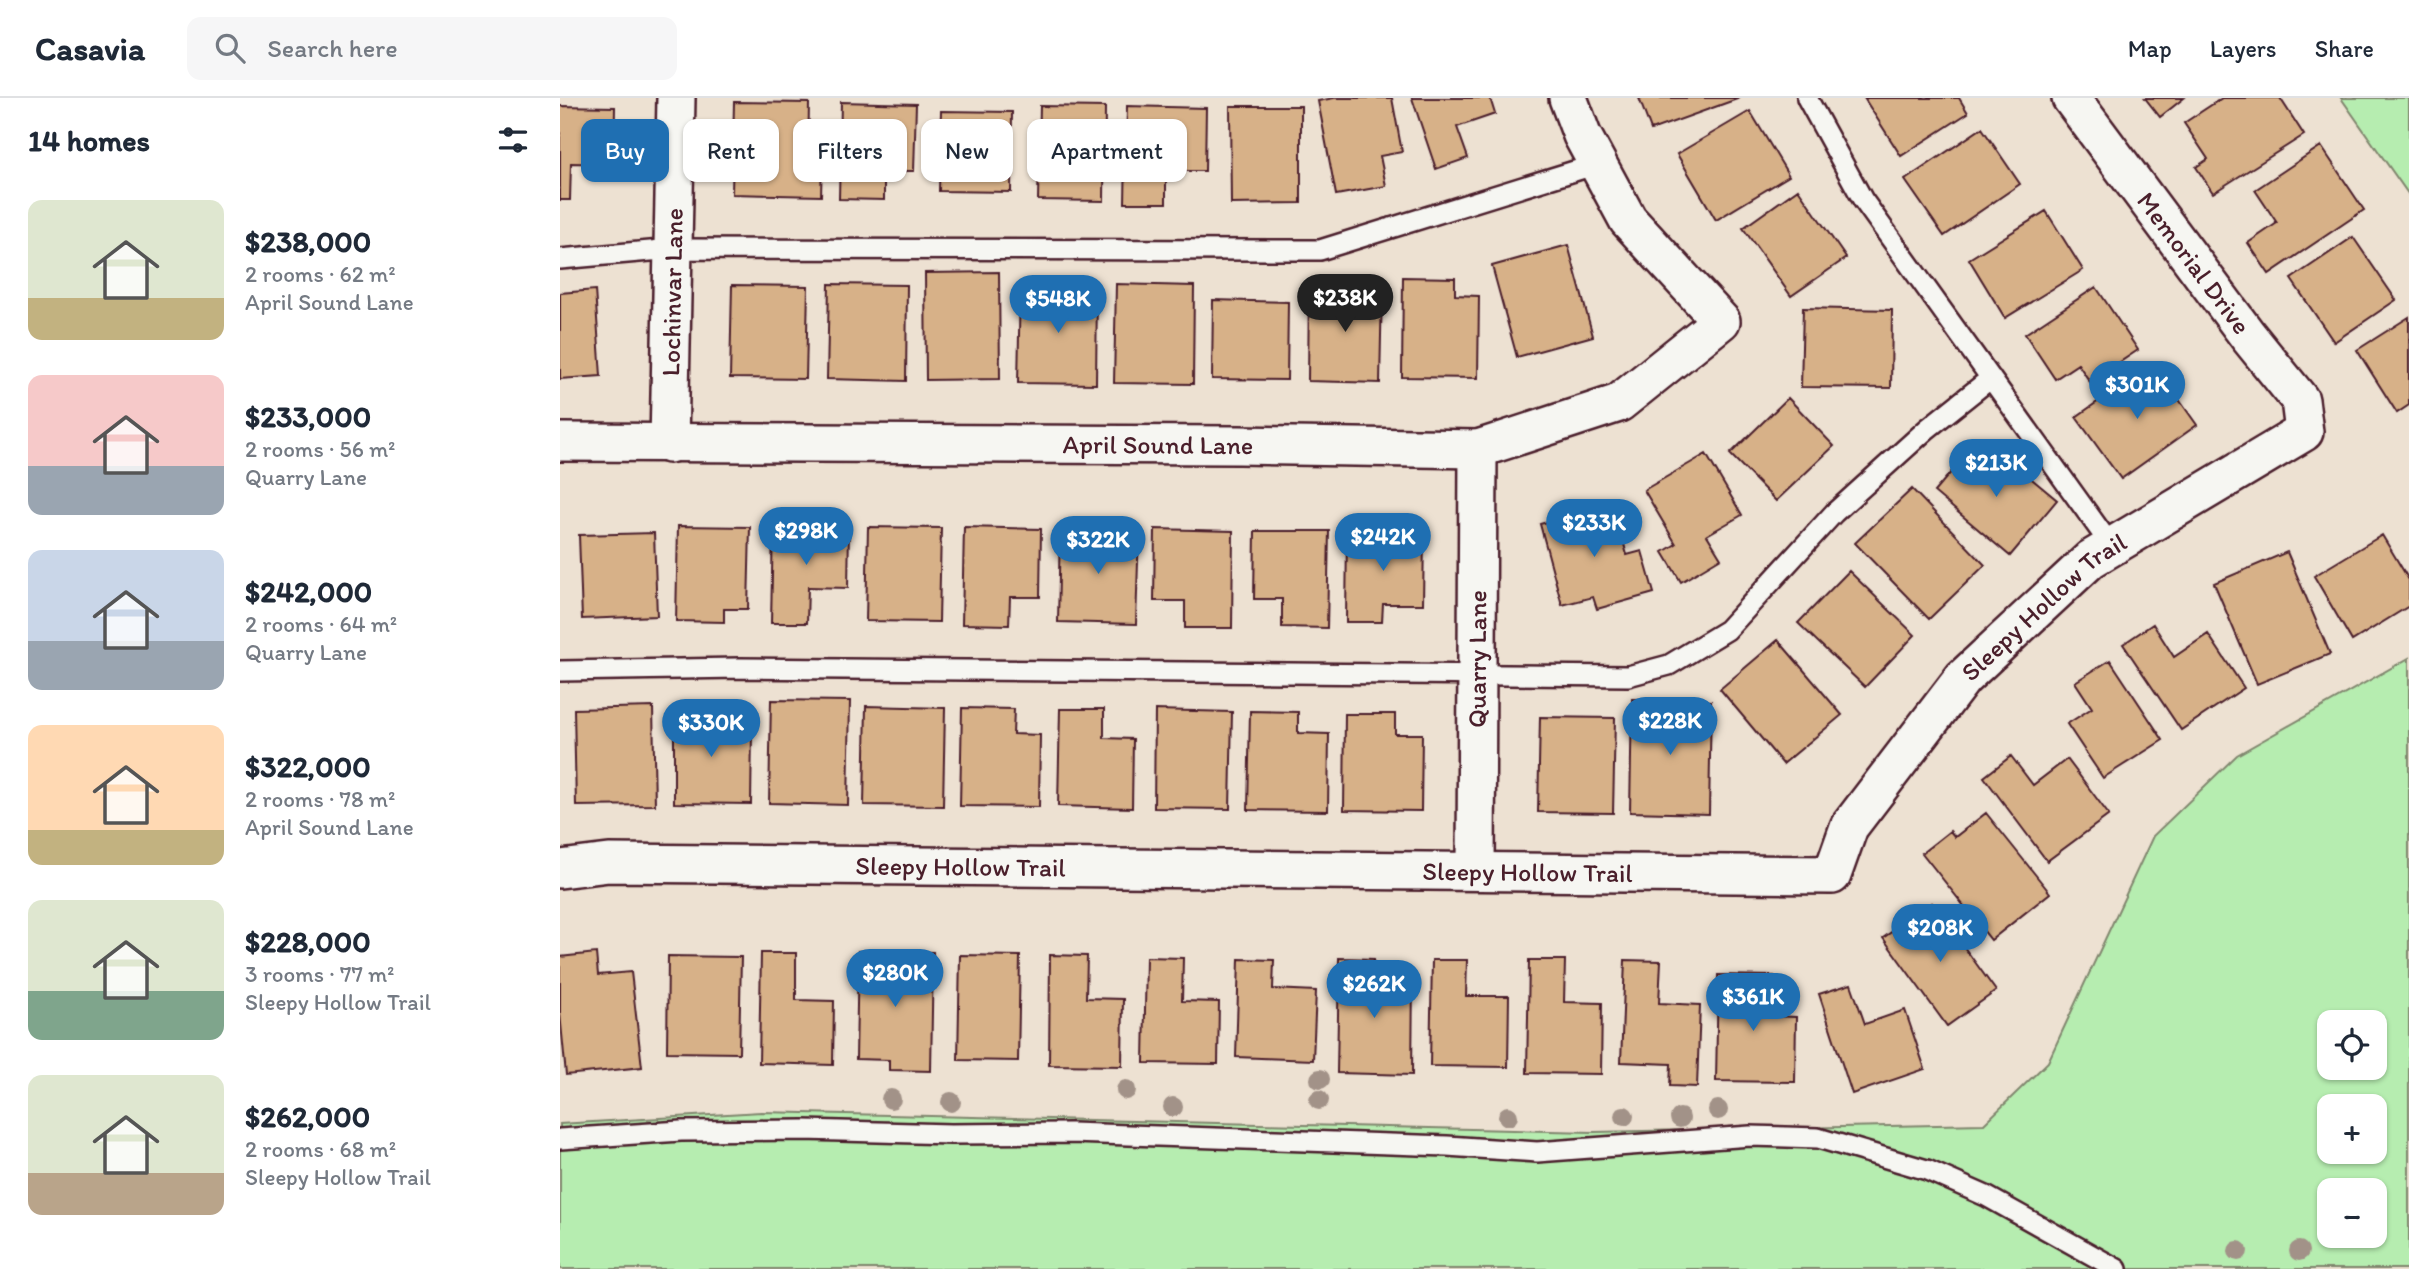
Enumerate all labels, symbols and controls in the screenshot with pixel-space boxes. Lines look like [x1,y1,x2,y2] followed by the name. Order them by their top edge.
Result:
[187,17,677,80] search box
[35,29,145,68] text: Casavia
[211,29,249,67] icon: search
[267,32,398,64] text: Search here
[2128,34,2172,63] text: Map
[2210,34,2277,63] text: Layers
[2315,34,2374,63] text: Share
[581,119,669,182] chip: Buy
[683,119,779,182] chip: Rent
[793,119,907,182] chip: Filters
[921,119,1013,182] chip: New
[1027,119,1187,182] chip: Apartment
[494,121,532,159] icon: filters
[28,122,150,159] text: 14 homes
[2130,186,2258,340] street label: Memorial Drive
[654,208,690,377] street label: Lochinvar Lane
[245,223,371,260] text: $238,000
[84,228,168,312] icon: home
[245,260,396,288] text: 2 rooms · 62 m²
[1296,274,1394,334] pin: $238K
[1009,275,1107,335] pin: $548K
[1313,283,1377,311] text: $238K
[1026,284,1090,312] text: $548K
[245,288,414,316] text: April Sound Lane
[2088,362,2186,421] pin: $301K
[2105,370,2169,398] text: $301K
[245,398,371,435] text: $233,000
[84,403,168,487] icon: home
[1063,428,1254,461] street label: April Sound Lane
[245,435,396,463] text: 2 rooms · 56 m²
[1947,440,2045,499] pin: $213K
[1965,448,2027,476] text: $213K
[245,463,367,491] text: Quarry Lane
[1545,500,1643,559] pin: $233K
[757,508,855,567] pin: $298K
[1562,508,1626,536] text: $233K
[1334,514,1432,573] pin: $242K
[774,516,838,544] text: $298K
[1049,517,1147,576] pin: $322K
[1351,522,1415,550] text: $242K
[1066,525,1130,553] text: $322K
[1954,526,2132,688] street label: Sleepy Hollow Trail
[245,573,372,610] text: $242,000
[84,578,168,662] icon: home
[1461,590,1493,728] street label: Quarry Lane
[245,610,397,638] text: 2 rooms · 64 m²
[245,638,367,666] text: Quarry Lane
[1621,698,1719,757] pin: $228K
[662,700,760,759] pin: $330K
[1638,706,1702,734] text: $228K
[678,708,744,736] text: $330K
[245,748,371,785] text: $322,000
[84,753,168,837] icon: home
[245,785,395,813] text: 2 rooms · 78 m²
[245,813,414,841] text: April Sound Lane
[855,849,1066,883] street label: Sleepy Hollow Trail
[1422,855,1633,889] street label: Sleepy Hollow Trail
[1891,904,1989,964] pin: $208K
[1907,913,1973,941] text: $208K
[245,923,371,960] text: $228,000
[84,928,168,1012] icon: home
[846,950,944,1009] pin: $280K
[862,958,928,986] text: $280K
[245,960,395,988] text: 3 rooms · 77 m²
[1325,960,1423,1020] pin: $262K
[1343,969,1405,997] text: $262K
[1704,974,1802,1033] pin: $361K
[1722,982,1784,1010] text: $361K
[245,988,431,1016] text: Sleepy Hollow Trail
[2317,1010,2387,1248] map controls
[2317,1010,2387,1080] button: locate
[2317,1094,2387,1164] button: +
[245,1098,370,1135] text: $262,000
[84,1103,168,1187] icon: home
[245,1135,396,1163] text: 2 rooms · 68 m²
[245,1163,431,1191] text: Sleepy Hollow Trail
[2317,1178,2387,1248] button: −

